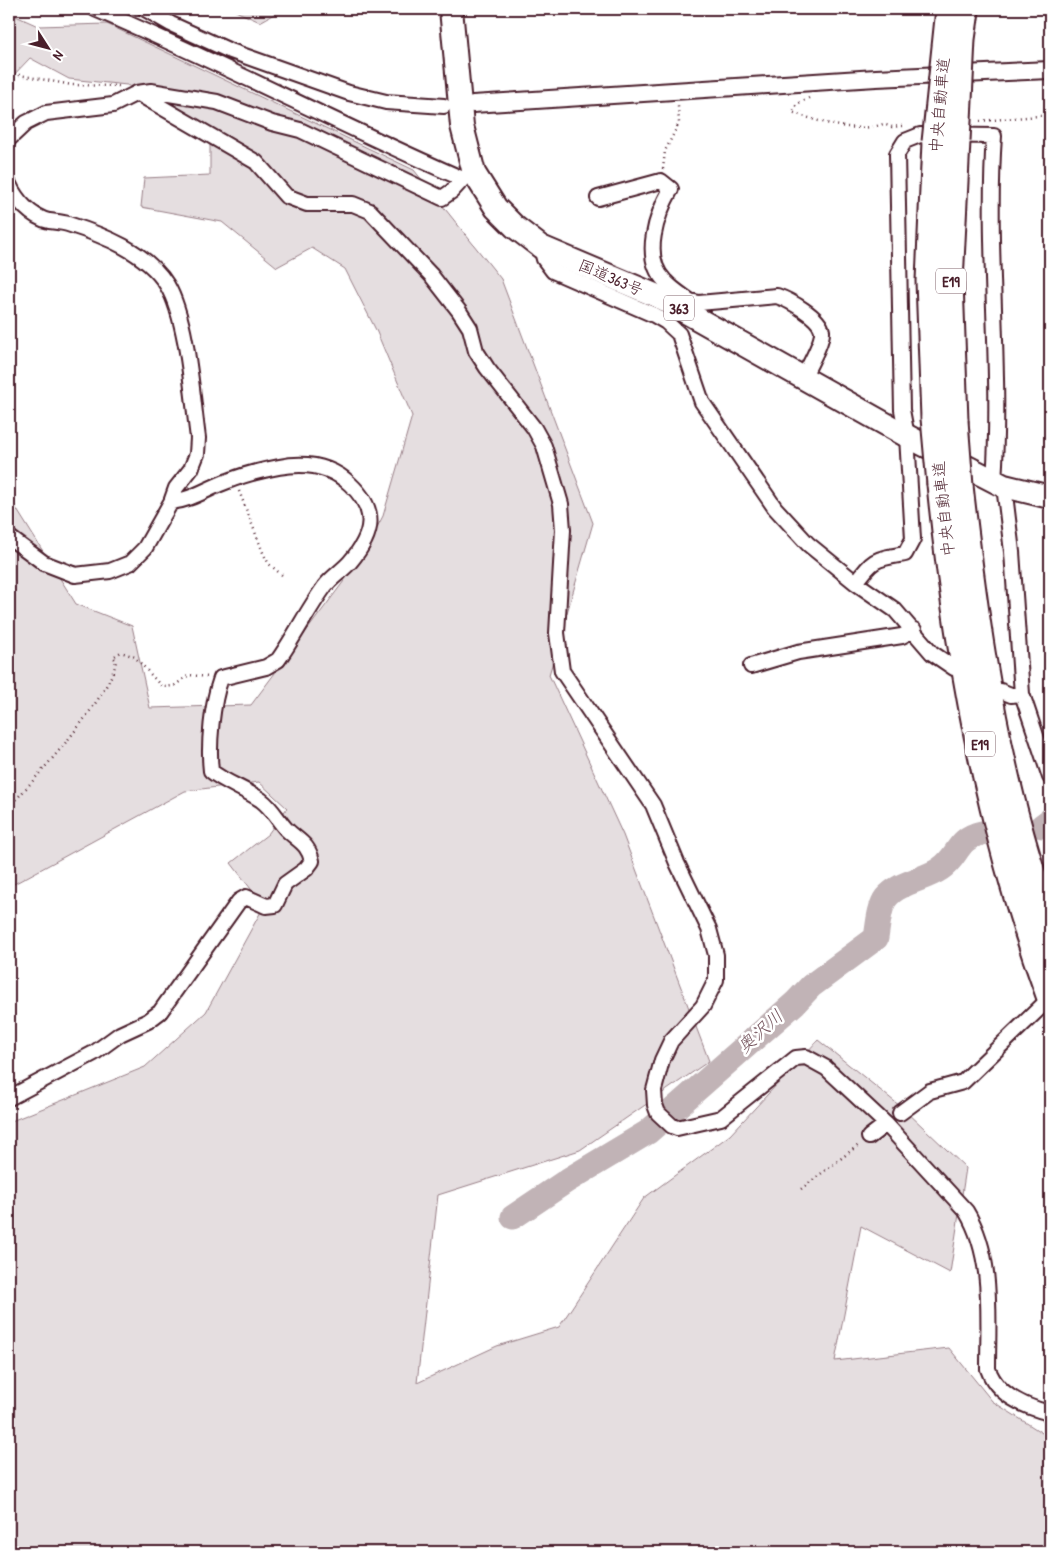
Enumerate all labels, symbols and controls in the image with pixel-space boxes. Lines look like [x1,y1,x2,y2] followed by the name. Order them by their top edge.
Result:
[22,22,72,72] north arrow
[49,47,69,65] text: N
[924,56,954,154] street label: 中央自動車道
[575,253,647,301] street label: 国道363号
[936,268,966,294] road number: E19
[664,296,694,320] road number: 363
[927,460,959,558] street label: 中央自動車道
[965,732,995,756] road number: E19
[732,1004,788,1058] water label: 奥沢川

